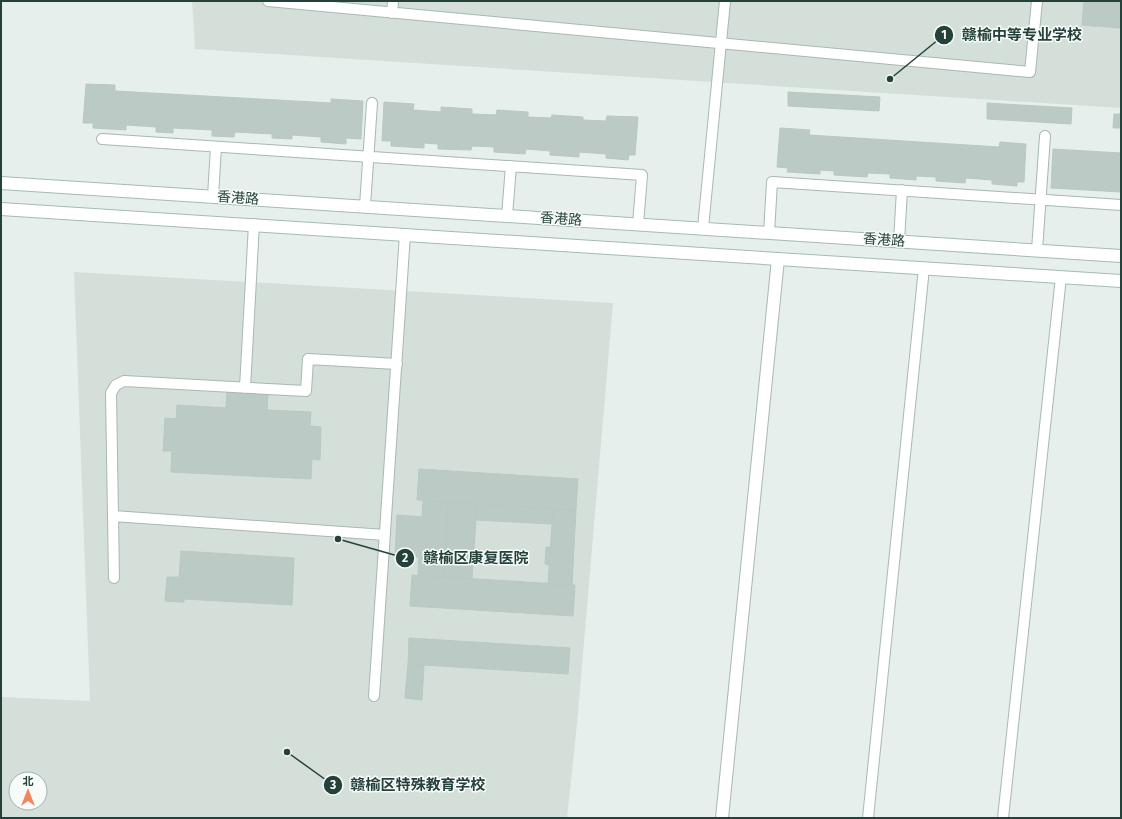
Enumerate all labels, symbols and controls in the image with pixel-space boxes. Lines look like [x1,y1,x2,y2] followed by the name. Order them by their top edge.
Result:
[934,21,1090,48] callout: 赣榆中等专业学校
[962,26,1082,44] text: 赣榆中等专业学校
[941,28,947,42] text: 1
[216,188,260,208] street label: 香港路
[539,209,583,229] street label: 香港路
[862,230,906,250] street label: 香港路
[395,544,536,571] callout: 赣榆区康复医院
[423,549,529,567] text: 赣榆区康复医院
[402,551,408,565] text: 2
[8,771,48,811] north arrow
[323,771,494,798] callout: 赣榆区特殊教育学校
[23,775,34,788] text: 北
[350,776,486,794] text: 赣榆区特殊教育学校
[329,778,336,792] text: 3

